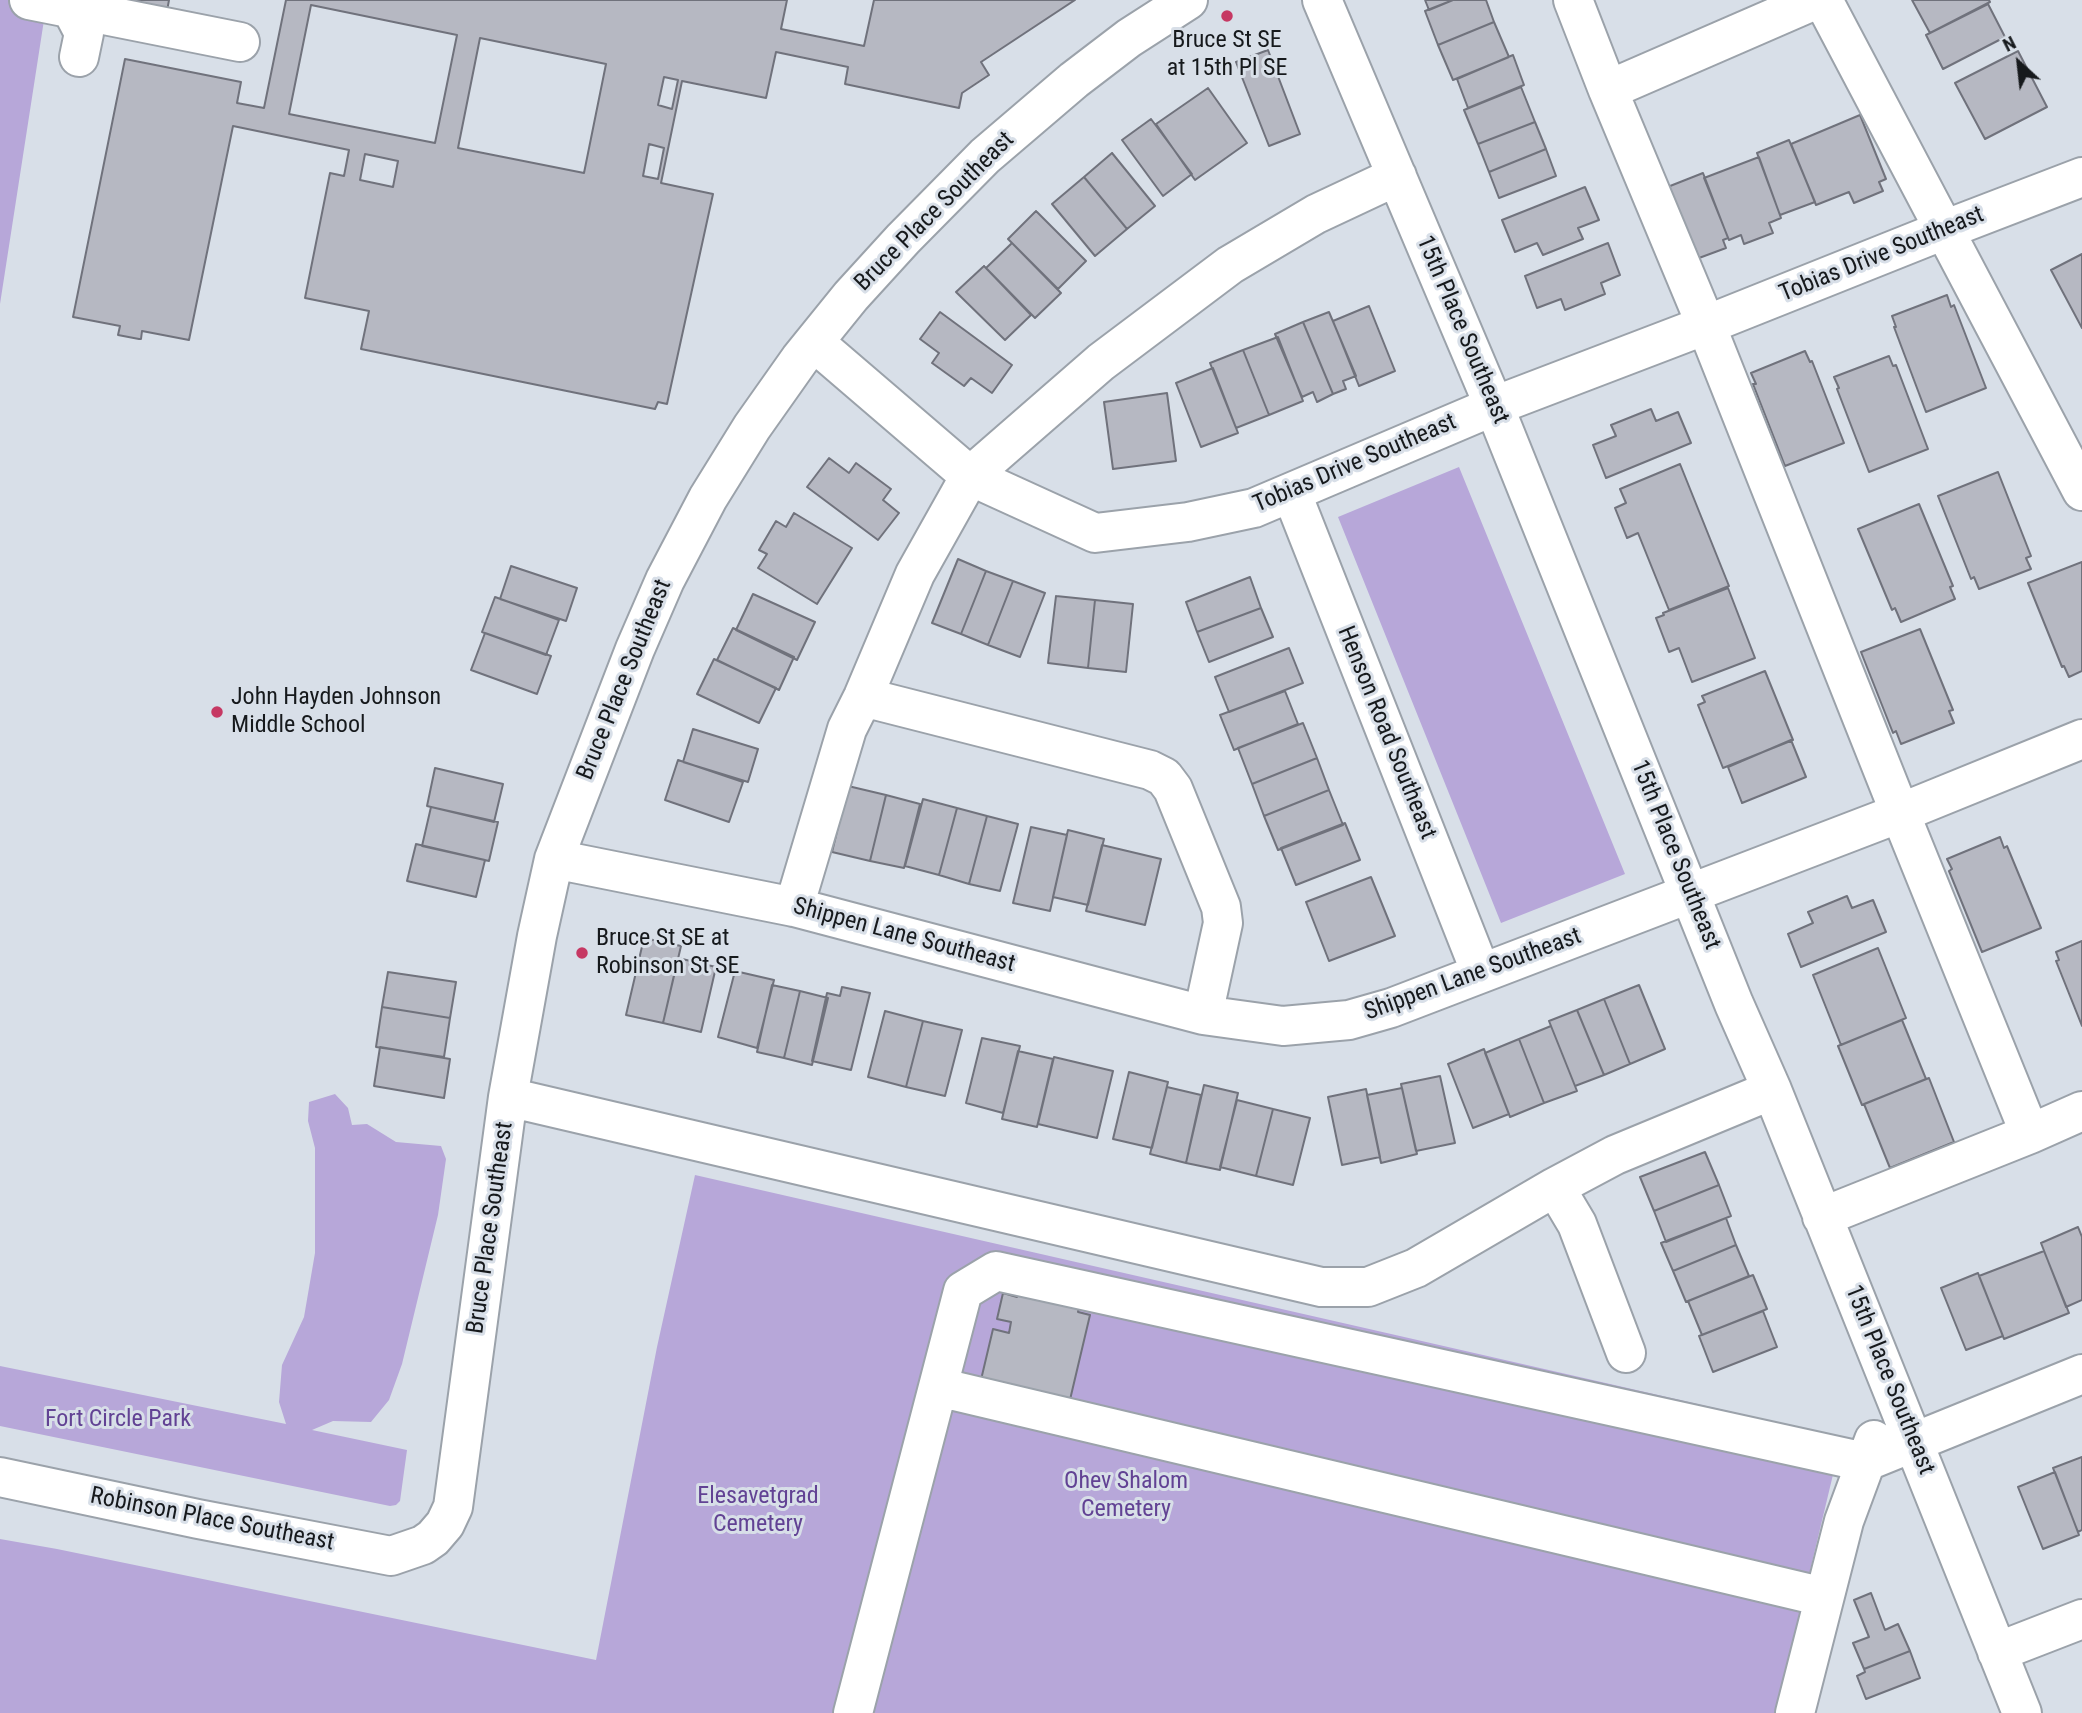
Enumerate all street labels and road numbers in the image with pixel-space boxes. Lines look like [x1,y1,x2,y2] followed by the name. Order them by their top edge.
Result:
[849,126,1021,298] street label: Bruce Place Southeast
[1776,201,1988,309] street label: Tobias Drive Southeast
[1409,232,1515,428] street label: 15th Place Southeast
[1249,408,1461,520] street label: Tobias Drive Southeast
[572,576,678,784] street label: Bruce Place Southeast
[1330,622,1442,844] street label: Henson Road Southeast
[1624,756,1726,954] street label: 15th Place Southeast
[790,893,1018,979] street label: Shippen Lane Southeast
[1361,922,1585,1028] street label: Shippen Lane Southeast
[462,1120,520,1336] street label: Bruce Place Southeast
[1838,1281,1940,1479] street label: 15th Place Southeast
[88,1482,336,1558] street label: Robinson Place Southeast

